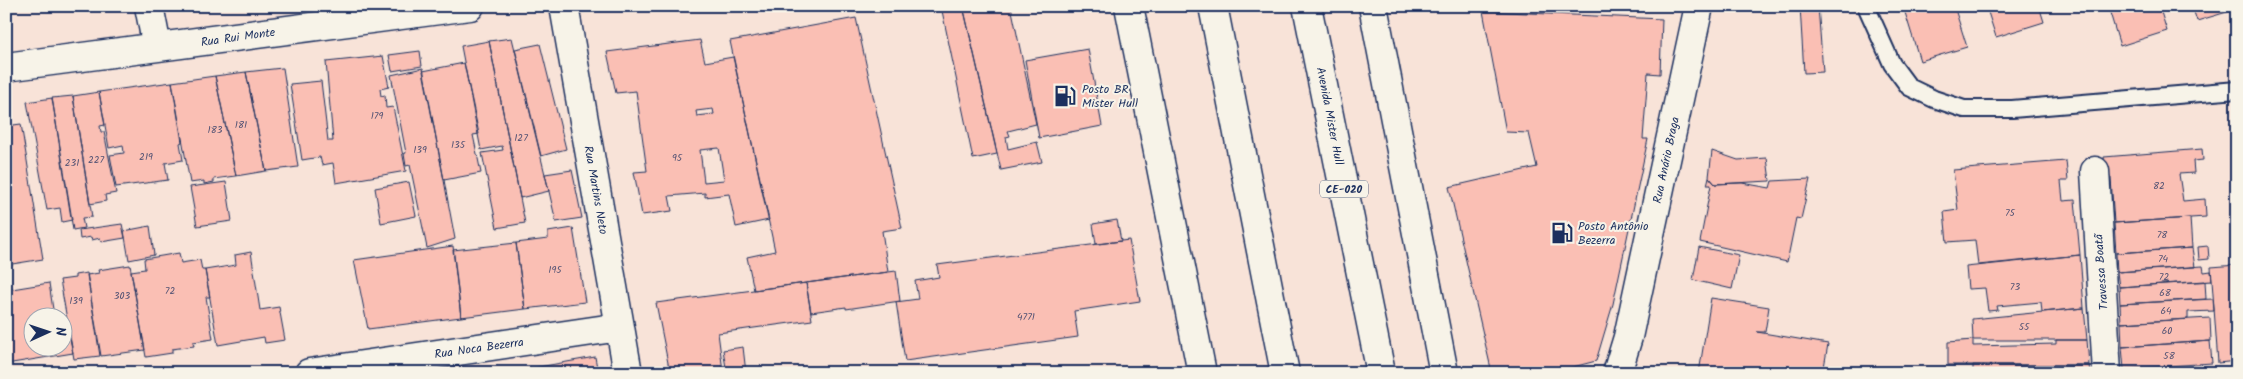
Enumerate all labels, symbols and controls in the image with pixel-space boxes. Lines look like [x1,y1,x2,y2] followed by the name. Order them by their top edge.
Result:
[200,23,277,52] street label: Rua Rui Monte
[1311,65,1348,167] street label: Avenida Mister Hull
[1082,80,1138,113] place label: Posto BR Mister Hull
[1052,83,1078,109] fuel station icon: Posto BR Mister Hull
[371,108,383,124] house number: 179
[1648,115,1685,205] street label: Rua Anário Braga
[235,117,247,133] house number: 181
[208,122,223,138] house number: 183
[514,130,528,146] house number: 127
[451,137,466,153] house number: 135
[413,142,427,158] house number: 139
[578,144,613,236] street label: Rua Martins Neto
[139,149,153,165] house number: 219
[672,150,683,166] house number: 95
[88,152,105,168] house number: 227
[65,155,79,171] house number: 231
[2153,178,2165,194] house number: 82
[1320,180,1368,198] road number: CE-020
[2005,205,2016,221] house number: 75
[1578,217,1648,250] place label: Posto Antônio Bezerra
[1549,220,1575,246] fuel station icon: Posto Antônio Bezerra
[2157,227,2168,243] house number: 78
[2089,232,2114,311] street label: Travessa Boatã
[2158,251,2169,267] house number: 74
[548,262,562,278] house number: 195
[2159,269,2169,285] house number: 72
[2010,279,2020,295] house number: 73
[165,283,175,299] house number: 72
[2159,285,2172,301] house number: 68
[114,288,130,304] house number: 303
[69,293,83,309] house number: 139
[2160,303,2172,319] house number: 64
[22,306,72,356] north arrow
[1017,309,1035,325] house number: 4771
[2019,319,2030,335] house number: 55
[2162,323,2172,339] house number: 60
[49,326,71,337] text: N
[433,333,525,364] street label: Rua Noca Bezerra
[2163,348,2176,364] house number: 58

